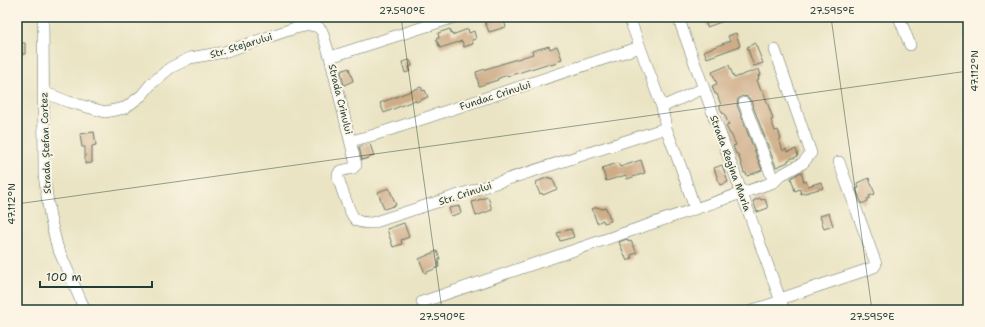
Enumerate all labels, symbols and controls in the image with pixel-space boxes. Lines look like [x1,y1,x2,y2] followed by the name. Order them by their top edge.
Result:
[379,4,425,17] text: 27.590°E
[809,4,855,17] text: 27.595°E
[208,30,274,61] street label: Str. Stejarului
[968,50,981,92] text: 47.112°N
[325,63,356,136] street label: Strada Crinului
[458,78,533,113] street label: Fundac Crinului
[37,92,55,194] street label: Strada Ștefan Cortez
[707,113,754,214] street label: Strada Regina Maria
[437,179,494,208] street label: Str. Crinului
[5,183,18,225] text: 47.112°N
[40,263,152,289] scale bar
[46,269,82,285] text: 100 m
[419,310,465,323] text: 27.590°E
[849,310,895,323] text: 27.595°E

